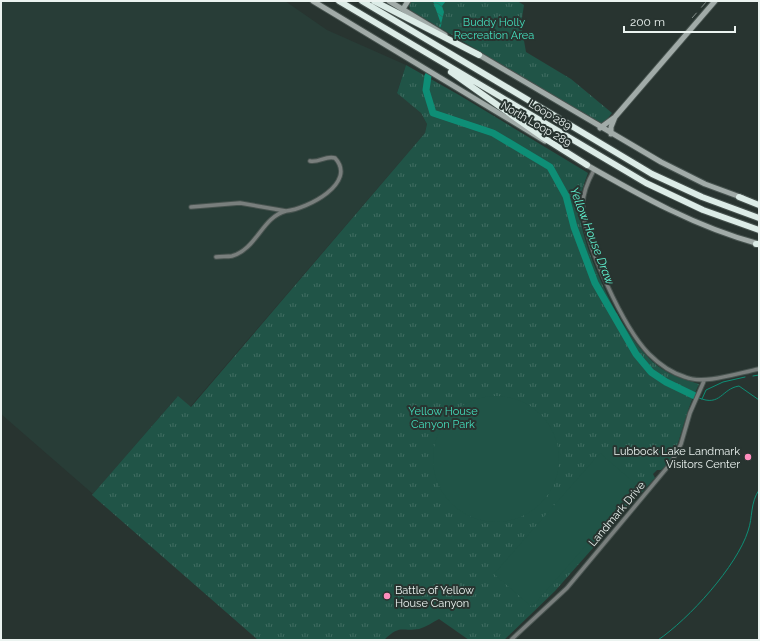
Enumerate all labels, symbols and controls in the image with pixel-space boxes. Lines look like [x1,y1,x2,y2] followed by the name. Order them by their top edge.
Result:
[624,8,735,34] scale bar
[630,15,665,29] text: 200 m
[454,16,534,42] park label: Buddy Holly Recreation Area
[526,97,574,133] street label: Loop 289
[498,99,574,149] street label: North Loop 289
[567,185,617,287] water label: Yellow House Draw
[408,405,478,431] park label: Yellow House Canyon Park
[614,445,740,471] place label: Lubbock Lake Landmark Visitors Center
[743,452,753,462] marker: Lubbock Lake Landmark Visitors Center
[586,479,648,549] street label: Landmark Drive
[395,584,474,610] place label: Battle of Yellow House Canyon
[382,591,392,601] marker: Battle of Yellow House Canyon

